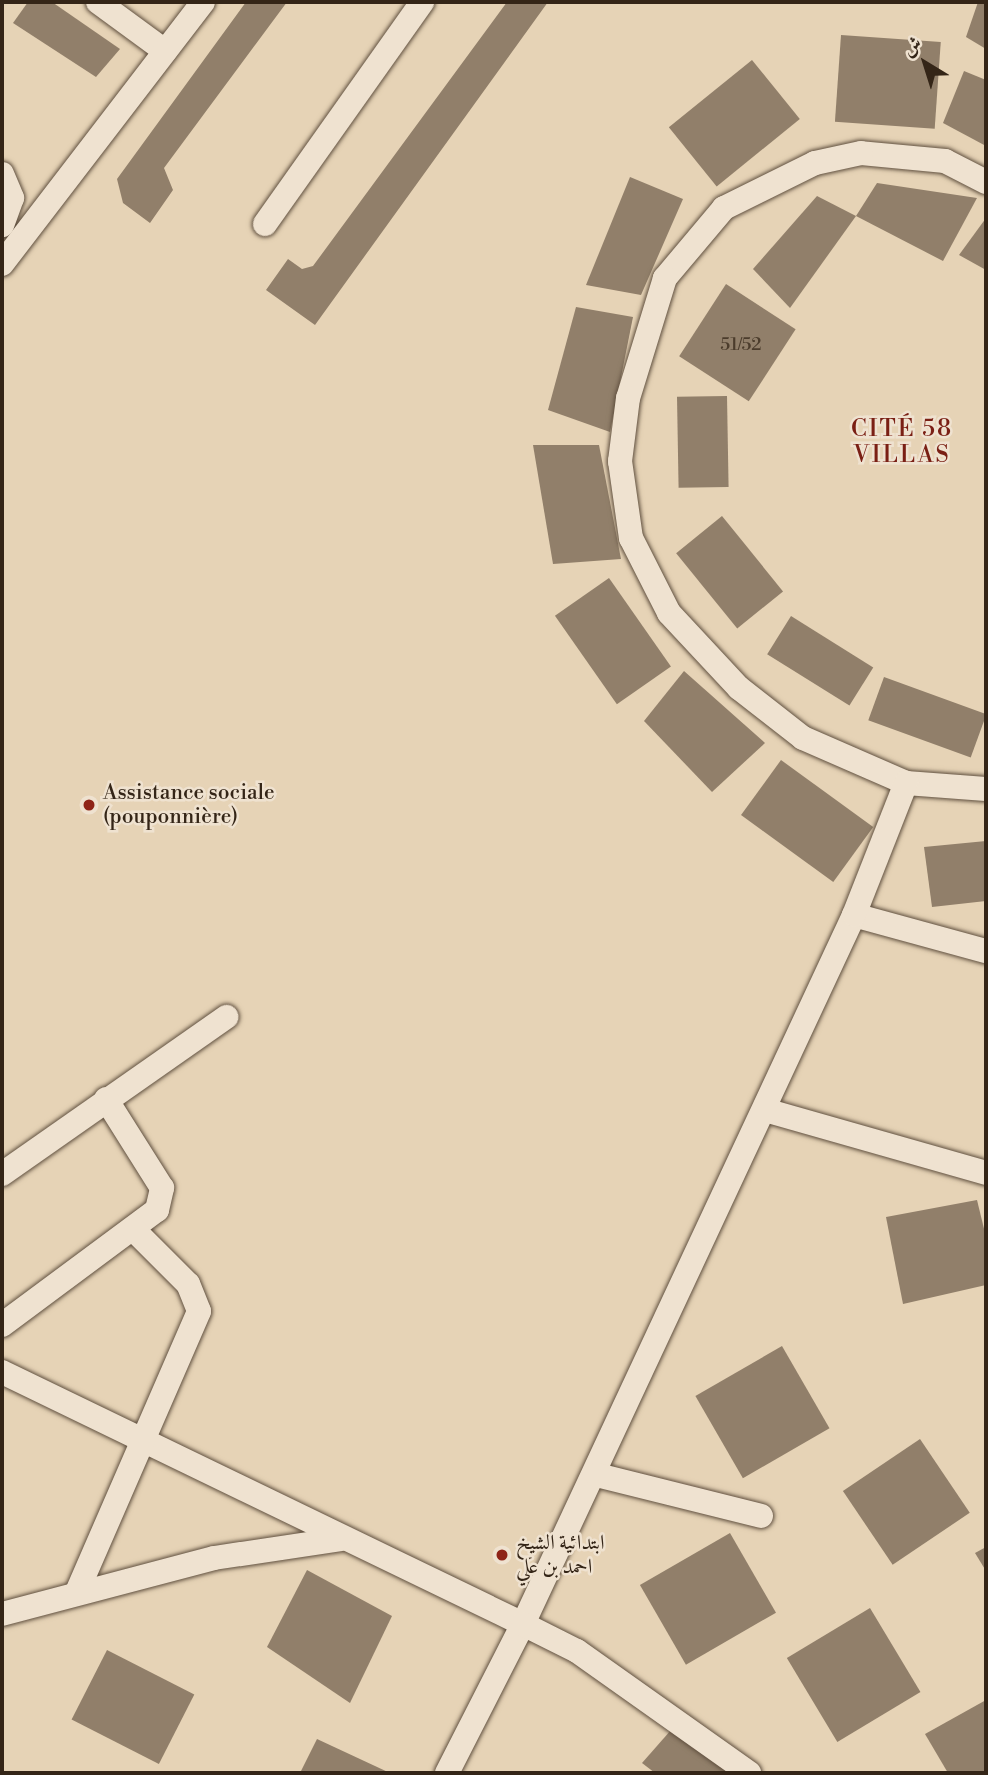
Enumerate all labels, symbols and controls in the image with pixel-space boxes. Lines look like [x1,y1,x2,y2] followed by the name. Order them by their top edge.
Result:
[890,28,960,98] north arrow
[897,31,927,62] text: ش
[720,334,762,356] house number: 51/52
[852,415,952,469] district label: CITÉ 58 VILLAS
[103,780,275,830] place label: Assistance sociale (pouponnière)
[81,797,97,813] marker: Assistance sociale (pouponnière)
[516,1530,605,1580] place label: ابتدائية الشيخ احمد بن علي
[494,1547,510,1563] marker: ابتدائية الشيخ احمد بن علي

